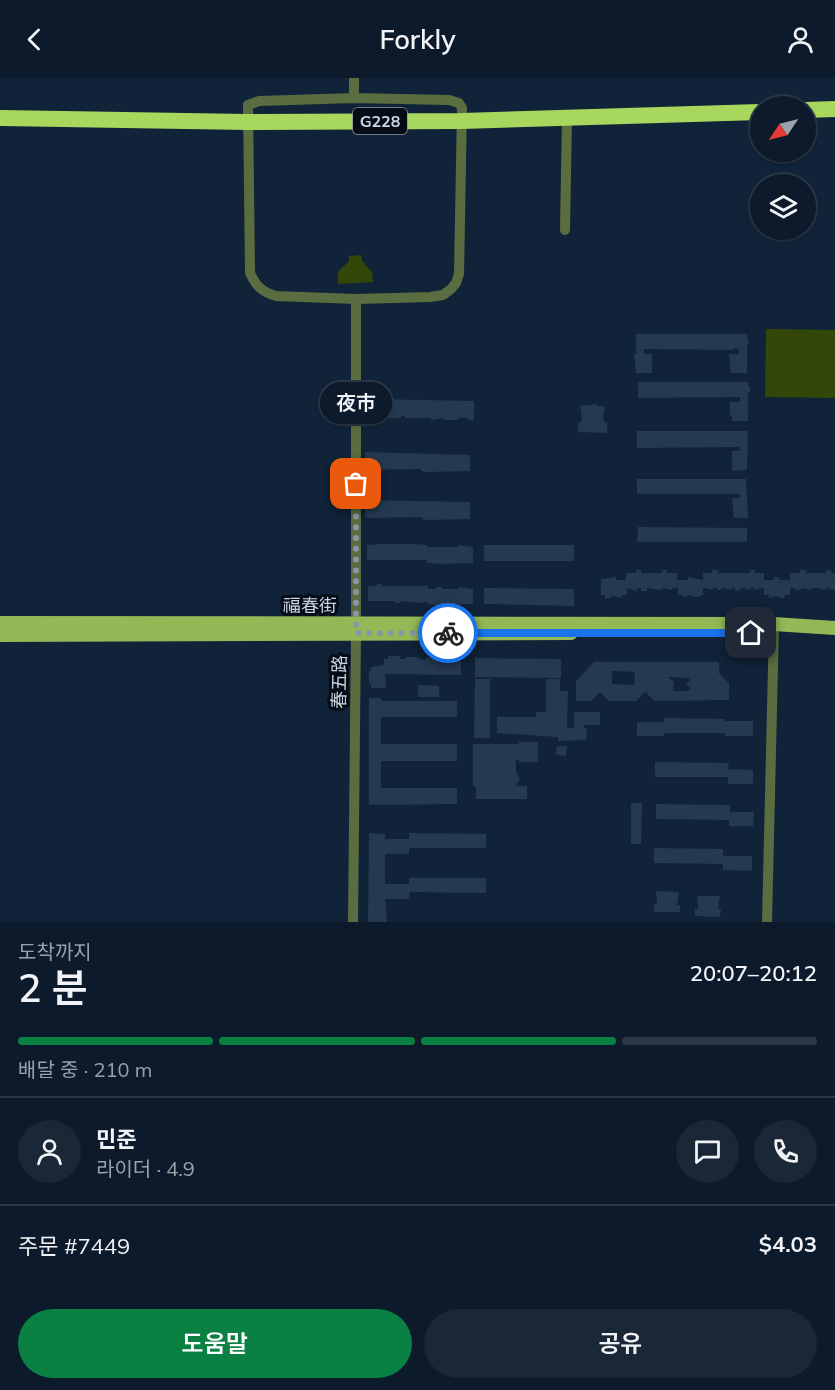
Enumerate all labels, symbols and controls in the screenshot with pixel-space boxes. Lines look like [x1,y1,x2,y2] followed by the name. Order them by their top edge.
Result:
[379,22,456,56] text: Forkly
[18,23,51,56] icon: back
[784,23,817,56] icon: person
[750,96,816,162] north arrow
[750,96,816,240] map controls
[353,108,407,134] road number: G228
[750,174,816,240] button: layers
[320,382,392,424] callout: 夜市
[336,390,376,415] text: 夜市
[330,458,381,509] pin
[339,467,372,500] icon: bag
[283,594,337,617] street label: 福春街
[418,603,478,663] courier
[725,607,776,658] pin
[734,616,767,649] icon: home
[432,617,465,650] icon: bike
[327,655,351,709] street label: 春五路
[18,939,92,964] text: 도착까지
[690,959,817,987] text: 20:07–20:12
[18,963,88,1012] text: 2 분
[18,1057,152,1082] text: 배달 중 · 210 m
[18,1120,81,1183] button: person
[676,1120,739,1183] button: chat
[754,1120,817,1183] button: phone
[96,1125,136,1153] text: 민준
[96,1156,195,1181] text: 라이더 · 4.9
[759,1230,817,1258] text: $4.03
[18,1232,130,1260] text: 주문 #7449
[18,1309,412,1378] button: 도움말
[424,1309,817,1378] button: 공유

